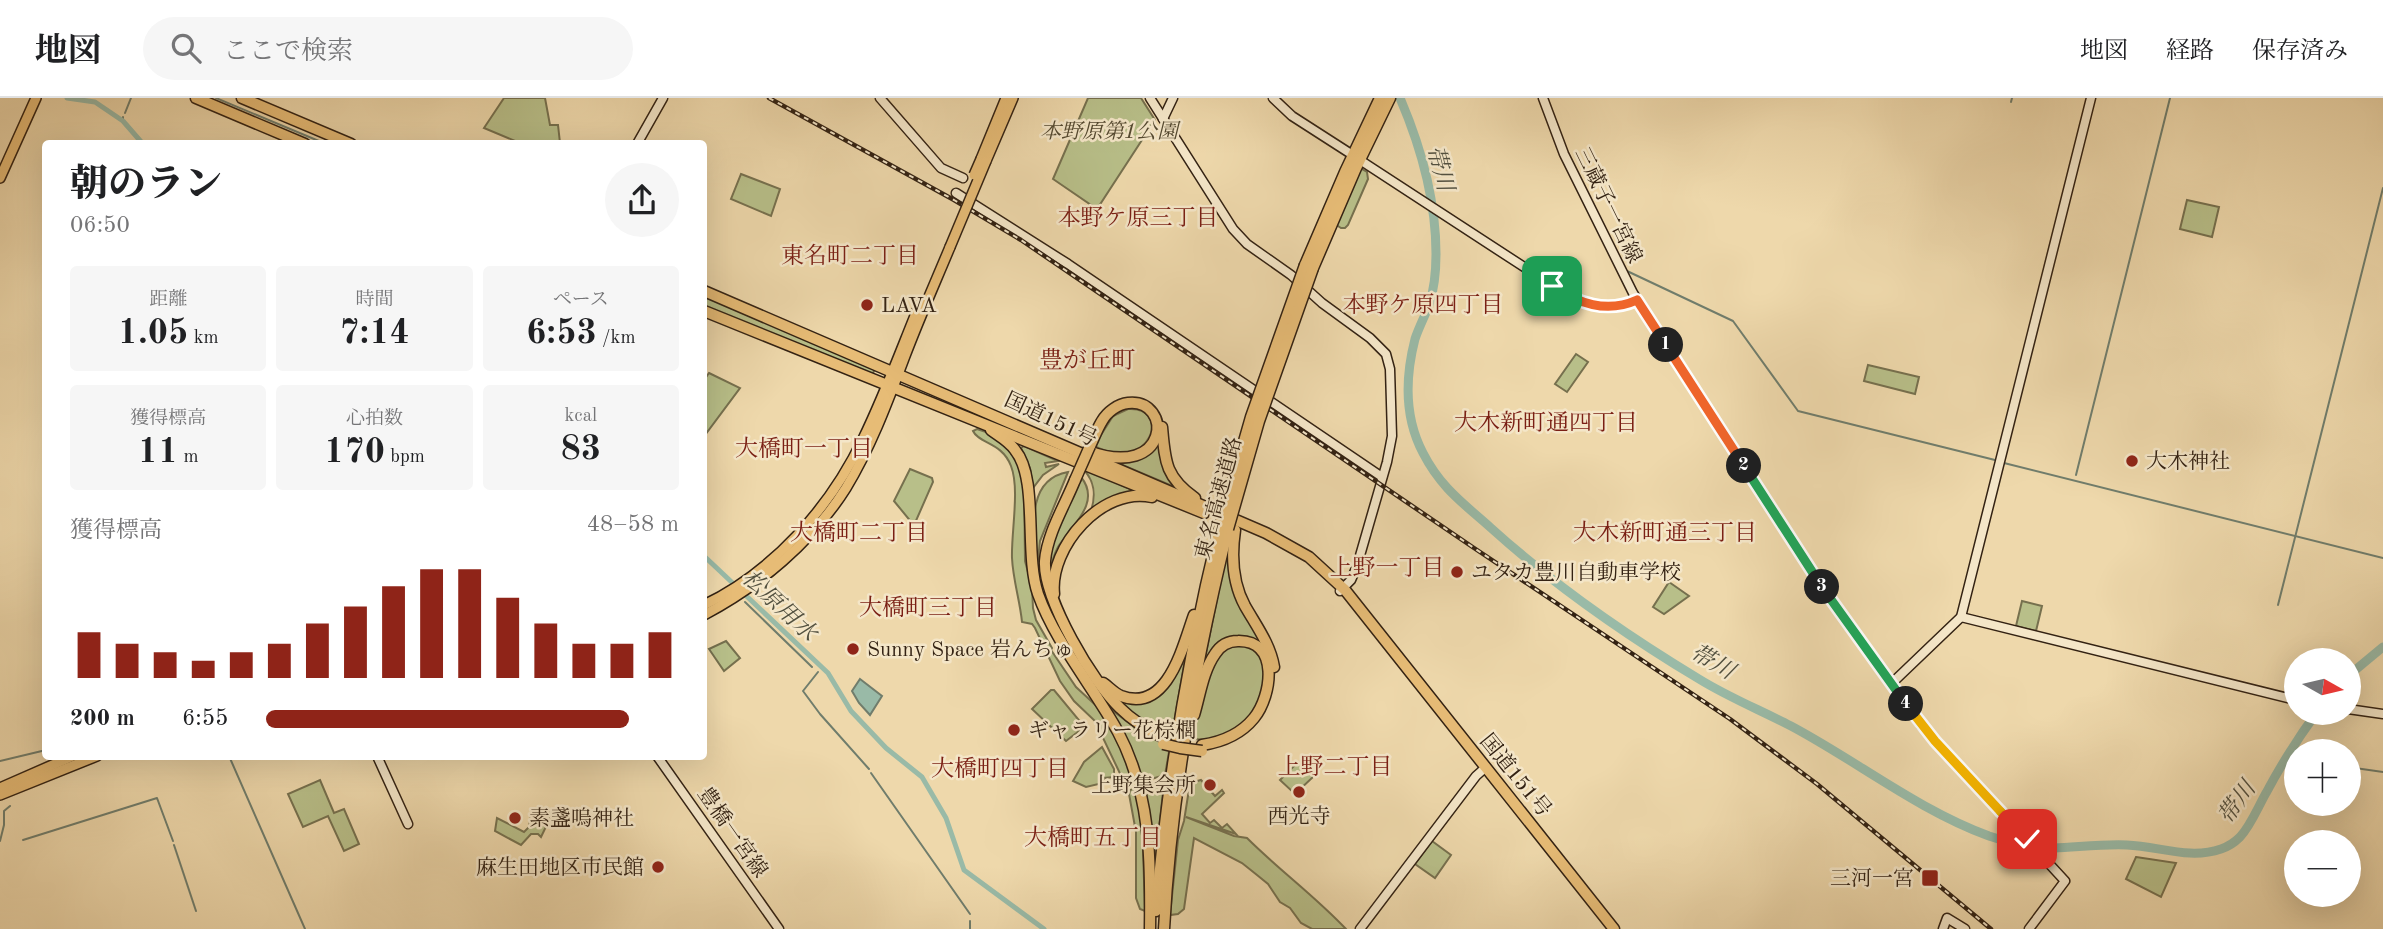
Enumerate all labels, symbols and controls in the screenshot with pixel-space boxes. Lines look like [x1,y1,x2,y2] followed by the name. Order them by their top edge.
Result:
[143,17,633,80] search box
[167,29,205,67] icon: search
[35,36,101,69] text: 地図
[223,39,353,65] text: ここで検索
[2080,40,2128,64] text: 地図
[2166,40,2214,64] text: 経路
[2252,40,2348,64] text: 保存済み
[1040,120,1181,143] park label: 本野原第1公園
[1422,143,1459,196] water label: 帯川
[1571,144,1647,267] street label: 三蔵子一宮線
[605,163,679,237] button: share
[70,167,222,205] text: 朝のラン
[1058,205,1219,230] district label: 本野ケ原三丁目
[70,214,130,237] text: 06:50
[781,243,919,268] district label: 東名町二丁目
[1522,256,1582,316] pin
[1533,267,1571,305] icon: arrive
[149,291,187,310] text: 距離
[355,291,394,310] text: 時間
[553,291,609,310] text: ペース
[1343,292,1504,317] district label: 本野ケ原四丁目
[881,296,937,317] place label: LAVA
[859,297,875,313] marker: LAVA
[118,316,188,351] text: 1.05
[339,316,410,351] text: 7:14
[526,316,597,351] text: 6:53
[1648,328,1684,362] pin: 1
[188,329,219,348] text: km
[597,329,636,348] text: /km
[1660,335,1671,354] text: 1
[1039,347,1135,374] district label: 豊が丘町
[1001,388,1101,451] street label: 国道151号
[564,407,597,426] text: kcal
[130,410,206,429] text: 獲得標高
[346,410,403,429] text: 心拍数
[1454,410,1638,435] district label: 大木新町通四丁目
[561,432,601,467] text: 83
[1191,434,1246,562] street label: 東名高速道路
[138,435,178,470] text: 11
[324,435,385,470] text: 170
[735,436,873,461] district label: 大橋町一丁目
[178,448,199,467] text: m
[385,448,425,467] text: bpm
[1726,448,1762,484] pin: 2
[2146,450,2230,473] place label: 大木神社
[2124,453,2140,469] marker: 大木神社
[1738,456,1749,475] text: 2
[587,513,679,536] text: 48–58 m
[70,519,162,542] text: 獲得標高
[790,520,928,545] district label: 大橋町二丁目
[1573,520,1757,545] district label: 大木新町通三丁目
[1330,555,1445,580] district label: 上野一丁目
[1471,561,1681,584] place label: ユタカ豊川自動車学校
[1449,564,1465,580] marker: ユタカ豊川自動車学校
[737,565,823,647] water label: 松原用水
[1804,570,1840,604] pin: 3
[1816,577,1827,596] text: 3
[859,595,997,620] district label: 大橋町三丁目
[867,638,1074,661] place label: Sunny Space 岩んちゅ
[1687,639,1742,685] water label: 帯川
[845,641,861,657] marker: Sunny Space 岩んちゅ
[2284,648,2361,724] north arrow
[2284,648,2361,907] map controls
[1888,686,1924,722] pin: 4
[1900,694,1911,713] text: 4
[70,707,135,730] text: 200 m
[182,707,228,730] text: 6:55
[1028,719,1196,742] place label: ギャラリー花棕櫚
[1006,722,1022,738] marker: ギャラリー花棕櫚
[1475,729,1556,821] street label: 国道151号
[2284,739,2361,816] button: +
[1278,754,1393,779] district label: 上野二丁目
[931,756,1069,781] district label: 大橋町四丁目
[1091,774,1196,797] place label: 上野集会所
[2213,774,2262,828] water label: 帯川
[1202,777,1218,793] marker: 上野集会所
[693,783,772,882] street label: 豊橋一宮線
[1291,784,1307,800] marker: 西光寺
[1268,805,1331,828] place label: 西光寺
[529,806,634,830] place label: 素盞嗚神社
[1997,809,2057,869] pin
[507,810,523,826] marker: 素盞嗚神社
[2008,820,2046,858] icon: check
[1024,825,1162,850] district label: 大橋町五丁目
[2284,830,2361,907] button: −
[476,856,644,879] place label: 麻生田地区市民館
[650,859,666,875] marker: 麻生田地区市民館
[1830,867,1914,890] place label: 三河一宮
[1920,868,1940,888] marker: 三河一宮

